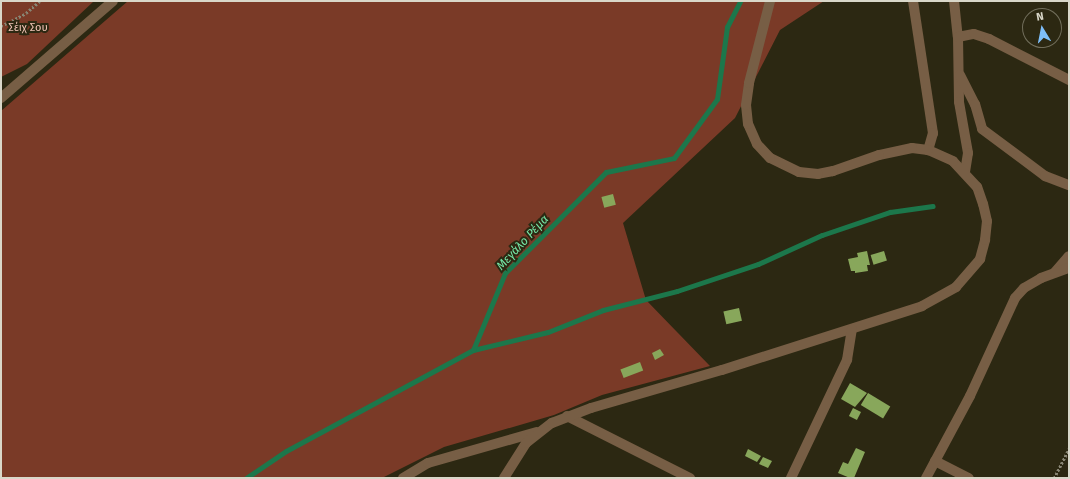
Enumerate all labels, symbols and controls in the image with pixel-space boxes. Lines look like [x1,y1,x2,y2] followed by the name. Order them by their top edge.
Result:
[1022,8,1062,48] north arrow
[1035,10,1045,24] text: N
[8,21,48,35] park label: Σέιχ Σου
[494,213,552,273] water label: Μεγάλο Ρέμα

